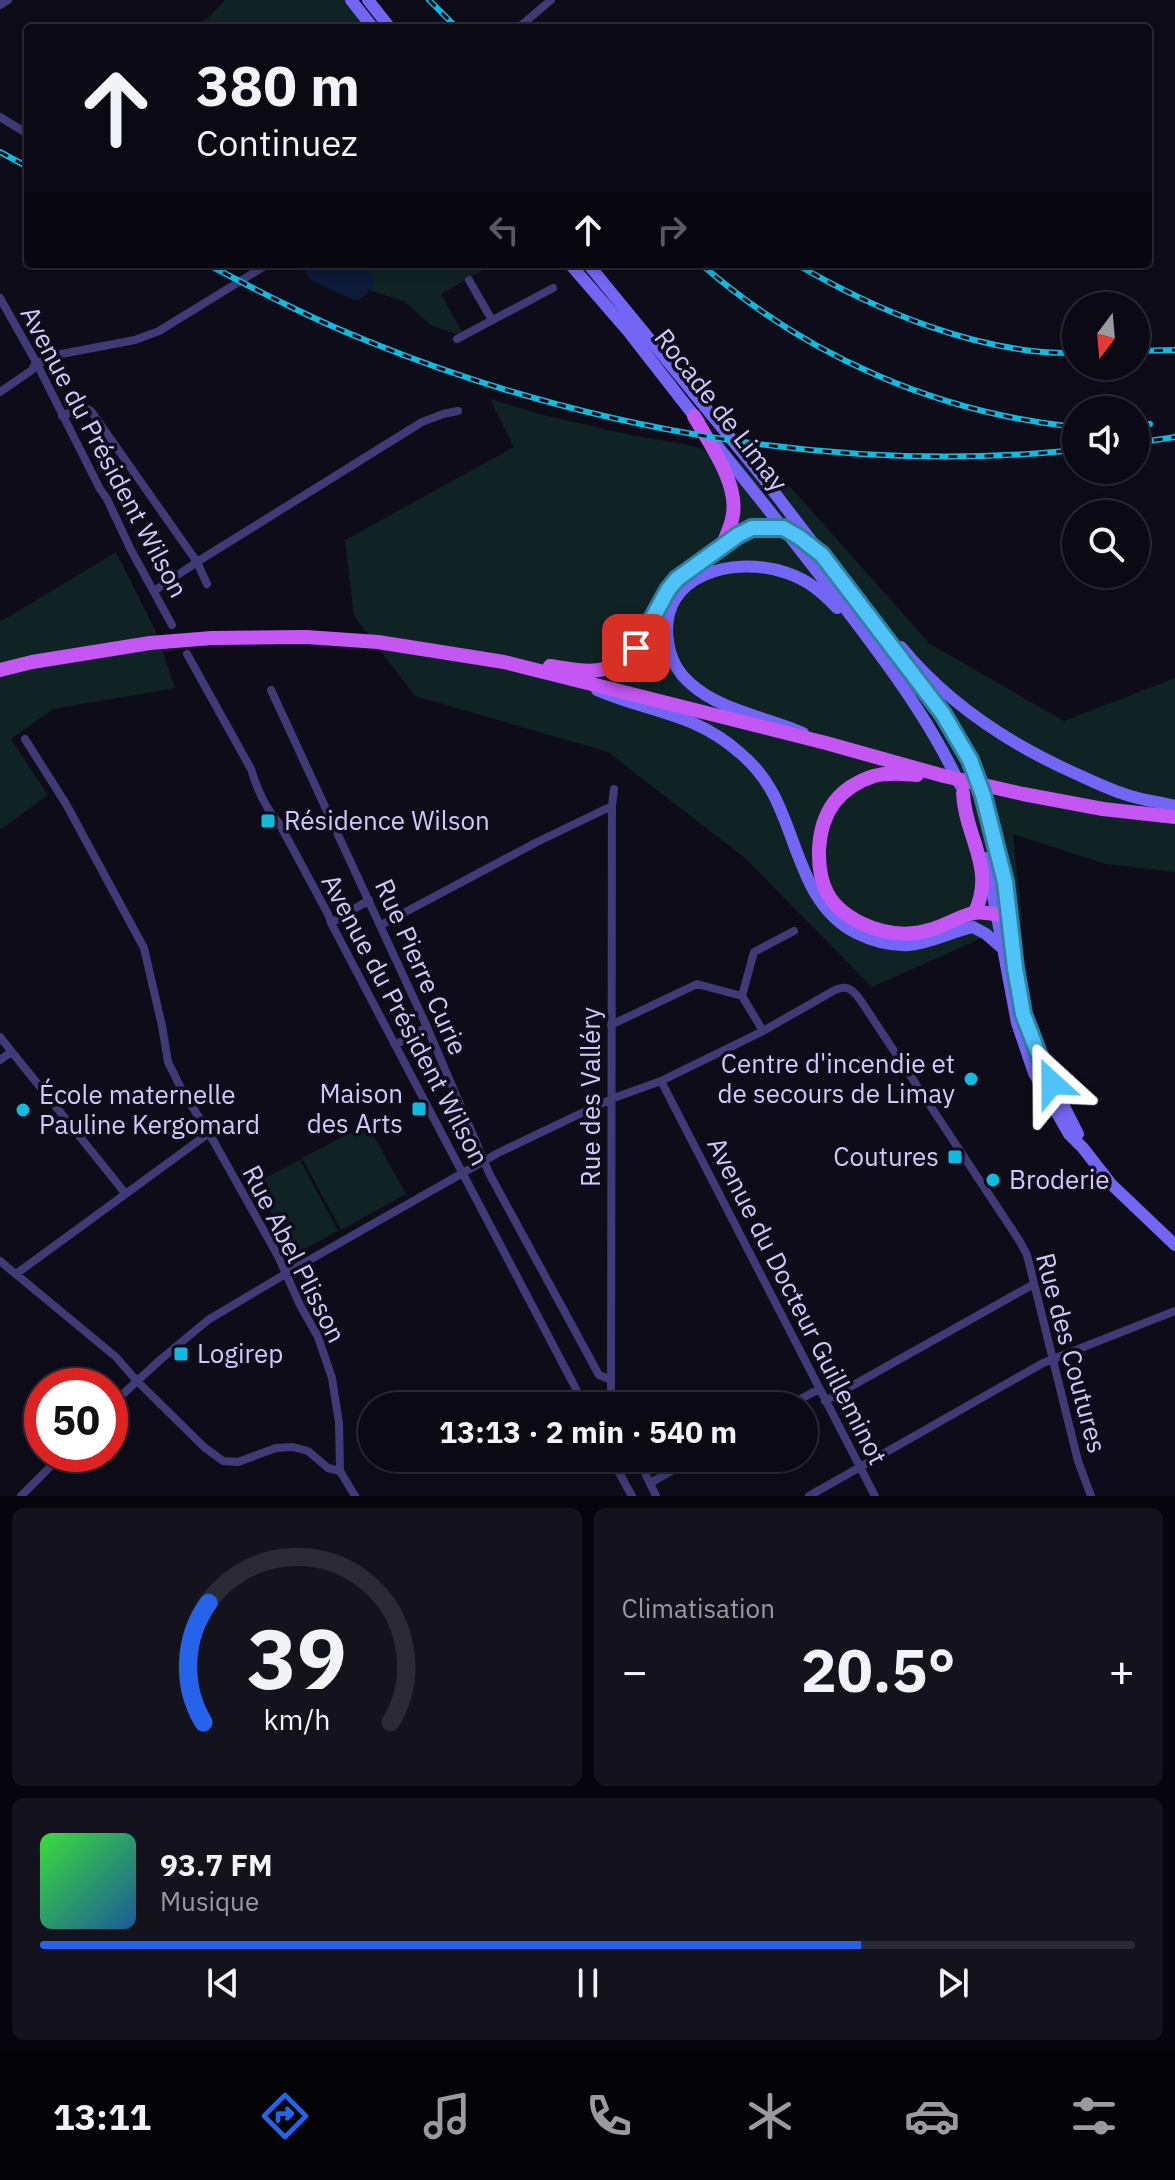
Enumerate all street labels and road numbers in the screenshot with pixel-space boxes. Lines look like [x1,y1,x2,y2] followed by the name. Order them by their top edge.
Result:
[13,300,196,603] street label: Avenue du Président Wilson
[648,321,796,498] street label: Rocade de Limay
[314,868,497,1171] street label: Avenue du Président Wilson
[368,873,476,1060] street label: Rue Pierre Curie
[573,1007,607,1187] street label: Rue des Valléry
[700,1131,895,1470] street label: Avenue du Docteur Guilleminot
[236,1159,354,1348] street label: Rue Abel Plisson
[1029,1249,1115,1456] street label: Rue des Coutures

